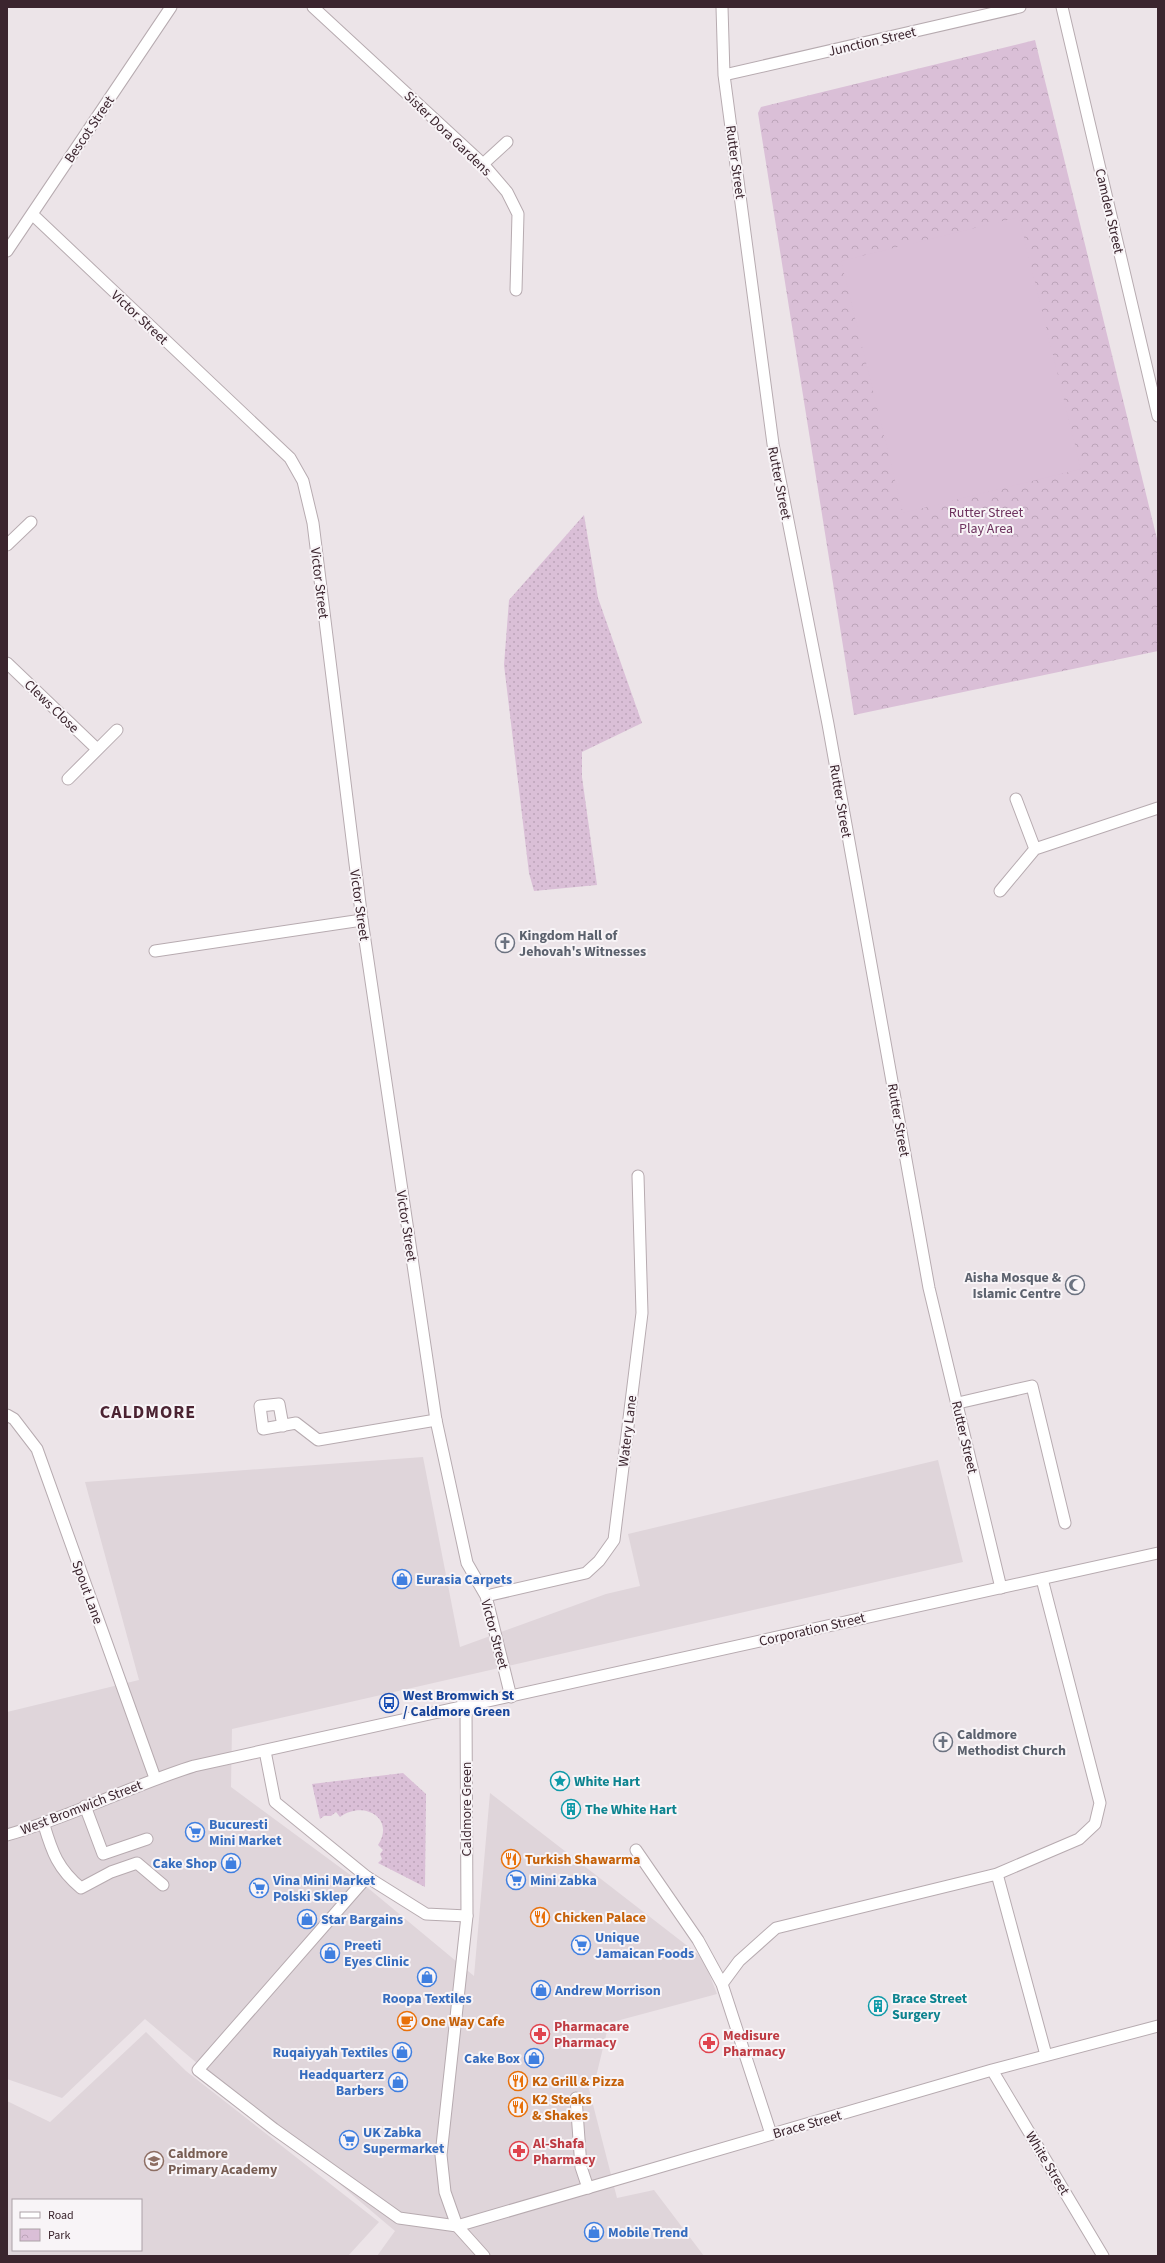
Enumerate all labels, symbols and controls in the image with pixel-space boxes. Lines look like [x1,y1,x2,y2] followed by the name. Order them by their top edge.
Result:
[826,22,918,62] street label: Junction Street
[399,87,496,181] street label: Sister Dora Gardens
[60,92,120,167] street label: Bescot Street
[720,124,750,201] street label: Rutter Street
[1090,167,1129,256] street label: Camden Street
[106,286,173,350] street label: Victor Street
[762,445,796,522] street label: Rutter Street
[949,503,1023,539] park label: Rutter Street Play Area
[305,546,333,620] street label: Victor Street
[19,675,83,738] street label: Clews Close
[824,763,856,840] street label: Rutter Street
[344,868,374,942] street label: Victor Street
[519,926,646,962] place label: Kingdom Hall of Jehovah's Witnesses
[494,932,516,954] church icon: Kingdom Hall of Jehovah's Witnesses
[882,1082,914,1159] street label: Rutter Street
[391,1189,422,1263] street label: Victor Street
[964,1268,1062,1304] place label: Aisha Mosque & Islamic Centre
[1064,1274,1086,1296] mosque icon: Aisha Mosque & Islamic Centre
[614,1394,642,1468] street label: Watery Lane
[946,1399,982,1476] street label: Rutter Street
[100,1400,196,1425] district label: CALDMORE
[66,1558,108,1627] street label: Spout Lane
[391,1568,413,1590] shop icon: Eurasia Carpets
[416,1570,512,1590] place label: Eurasia Carpets
[475,1597,513,1672] street label: Victor Street
[757,1608,868,1652] street label: Corporation Street
[403,1686,515,1722] place label: West Bromwich St / Caldmore Green
[378,1692,400,1714] bus stop icon: West Bromwich St / Caldmore Green
[957,1725,1066,1761] place label: Caldmore Methodist Church
[932,1731,954,1753] church icon: Caldmore Methodist Church
[457,1762,477,1856] street label: Caldmore Green
[549,1770,571,1792] place icon: White Hart
[574,1772,641,1792] place label: White Hart
[18,1775,145,1840] street label: West Bromwich Street
[560,1798,582,1820] building icon: The White Hart
[585,1800,678,1820] place label: The White Hart
[209,1815,282,1851] place label: Bucuresti Mini Market
[184,1821,206,1843] supermarket icon: Bucuresti Mini Market
[500,1848,522,1870] restaurant icon: Turkish Shawarma
[525,1850,640,1870] place label: Turkish Shawarma
[220,1852,242,1874] shop icon: Cake Shop
[153,1854,217,1874] place label: Cake Shop
[505,1869,527,1891] supermarket icon: Mini Zabka
[272,1871,376,1907] place label: Vina Mini Market Polski Sklep
[530,1871,597,1891] place label: Mini Zabka
[248,1877,270,1899] supermarket icon: Vina Mini Market Polski Sklep
[529,1906,551,1928] restaurant icon: Chicken Palace
[296,1908,318,1930] shop icon: Star Bargains
[554,1908,646,1928] place label: Chicken Palace
[321,1910,403,1930] place label: Star Bargains
[595,1928,694,1964] place label: Unique Jamaican Foods
[570,1934,592,1956] supermarket icon: Unique Jamaican Foods
[344,1936,410,1972] place label: Preeti Eyes Clinic
[319,1942,341,1964] shop icon: Preeti Eyes Clinic
[416,1966,438,1988] shop icon: Roopa Textiles
[530,1979,552,2001] shop icon: Andrew Morrison
[554,1981,661,2001] place label: Andrew Morrison
[382,1989,472,2009] place label: Roopa Textiles
[892,1989,968,2025] place label: Brace Street Surgery
[867,1995,889,2017] building icon: Brace Street Surgery
[396,2010,418,2032] cafe icon: One Way Cafe
[421,2012,505,2032] place label: One Way Cafe
[554,2017,629,2053] place label: Pharmacare Pharmacy
[529,2023,551,2045] pharmacy icon: Pharmacare Pharmacy
[723,2026,786,2062] place label: Medisure Pharmacy
[698,2032,720,2054] pharmacy icon: Medisure Pharmacy
[391,2041,413,2063] shop icon: Ruqaiyyah Textiles
[272,2043,388,2063] place label: Ruqaiyyah Textiles
[523,2047,545,2069] shop icon: Cake Box
[464,2049,520,2069] place label: Cake Box
[299,2065,385,2101] place label: Headquarterz Barbers
[507,2070,529,2092] restaurant icon: K2 Grill & Pizza
[387,2071,409,2093] shop icon: Headquarterz Barbers
[532,2072,624,2092] place label: K2 Grill & Pizza
[532,2090,592,2126] place label: K2 Steaks & Shakes
[507,2096,529,2118] restaurant icon: K2 Steaks & Shakes
[771,2106,844,2144] street label: Brace Street
[363,2123,445,2159] place label: UK Zabka Supermarket
[1020,2128,1074,2199] street label: White Street
[338,2129,360,2151] supermarket icon: UK Zabka Supermarket
[532,2134,596,2170] place label: Al-Shafa Pharmacy
[508,2140,530,2162] pharmacy icon: Al-Shafa Pharmacy
[168,2144,278,2180] place label: Caldmore Primary Academy
[143,2150,165,2172] school or university icon: Caldmore Primary Academy
[12,2199,142,2251] legend
[48,2207,74,2224] text: Road
[583,2221,605,2243] shop icon: Mobile Trend
[608,2223,688,2243] place label: Mobile Trend
[48,2227,70,2244] text: Park

